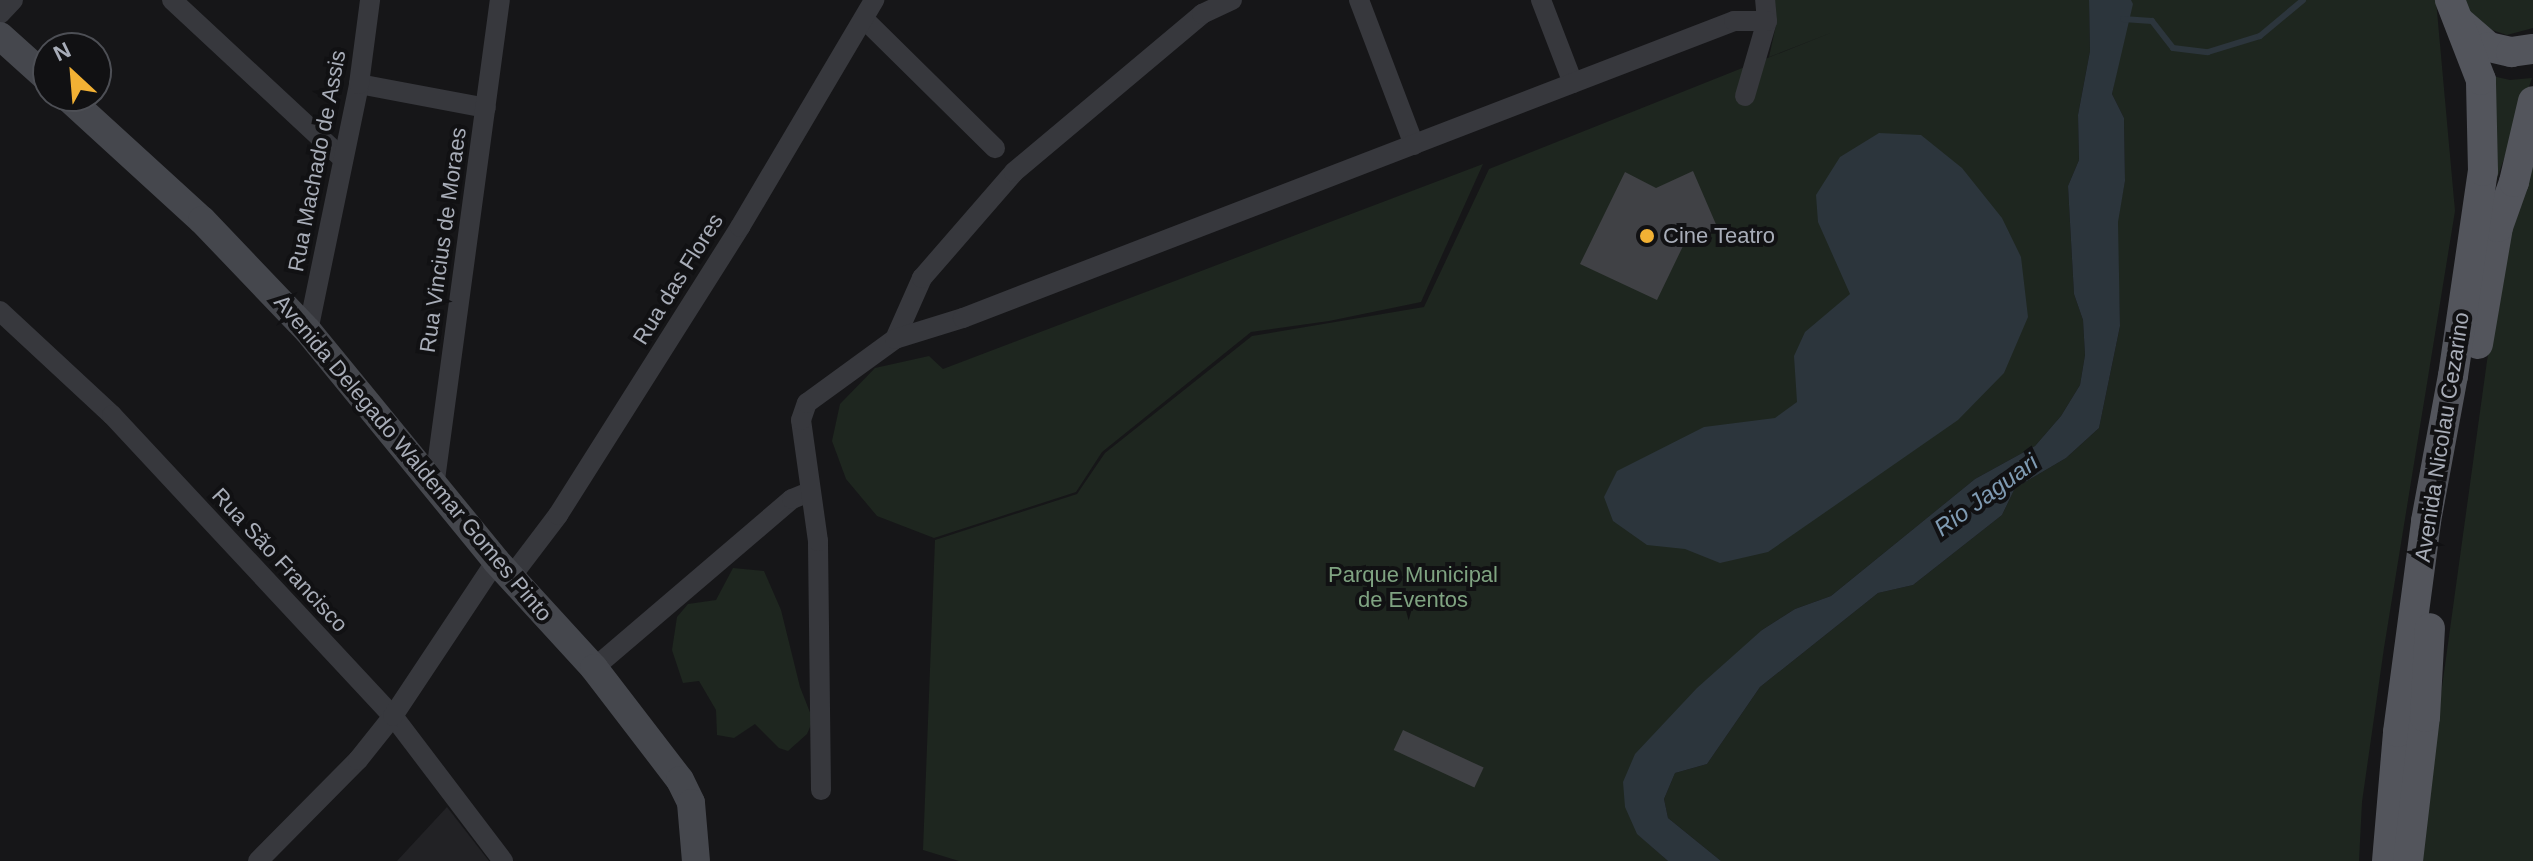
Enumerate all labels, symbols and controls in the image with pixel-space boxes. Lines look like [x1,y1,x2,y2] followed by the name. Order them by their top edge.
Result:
[32,32,112,112] north arrow
[50,37,75,66] text: N
[282,47,352,275] street label: Rua Machado de Assis
[414,126,472,354] street label: Rua Vincius de Moraes
[627,209,729,349] street label: Rua das Flores
[1663,223,1776,249] place label: Cine Teatro
[1638,227,1656,245] marker: Cine Teatro
[268,289,558,627] street label: Avenida Delegado Waldemar Gomes Pinto
[2409,310,2475,564] street label: Avenida Nicolau Cezarino
[1928,448,2044,542] water label: Rio Jaguari
[207,483,353,637] street label: Rua São Francisco
[1328,561,1498,612] park label: Parque Municipal de Eventos

